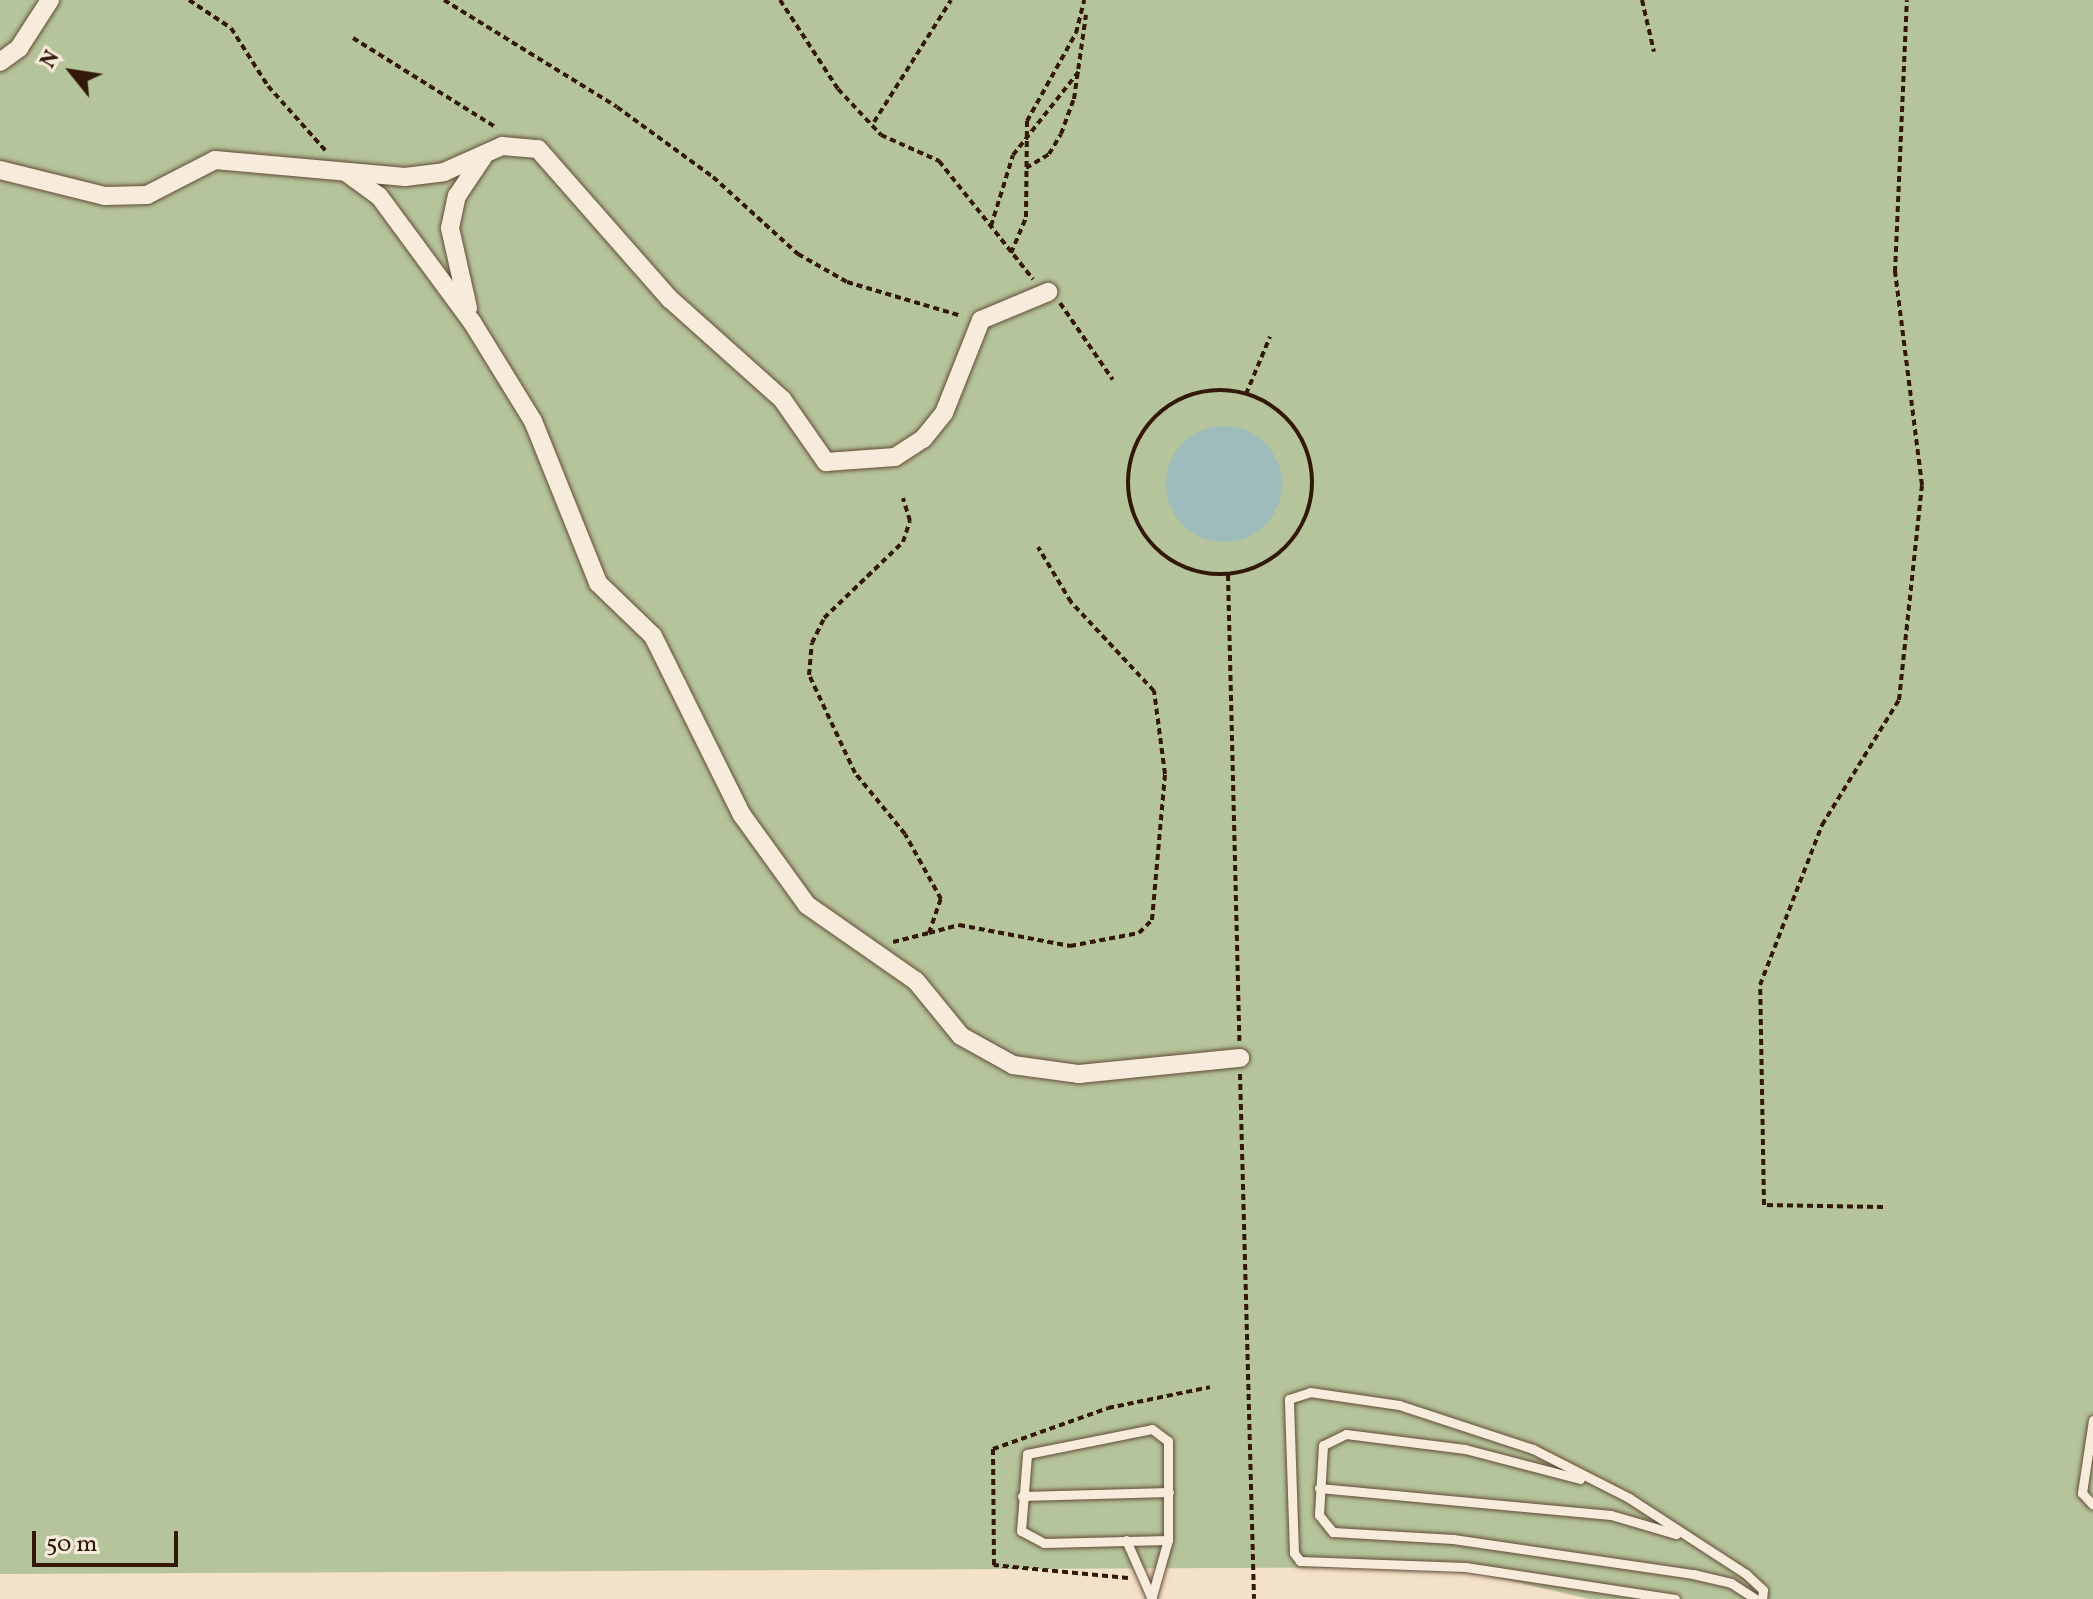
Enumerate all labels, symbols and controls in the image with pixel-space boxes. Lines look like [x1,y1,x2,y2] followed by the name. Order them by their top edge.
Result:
[32,32,112,112] north arrow
[33,45,68,74] text: N
[36,1515,182,1565] scale bar
[46,1528,98,1562] text: 50 m

